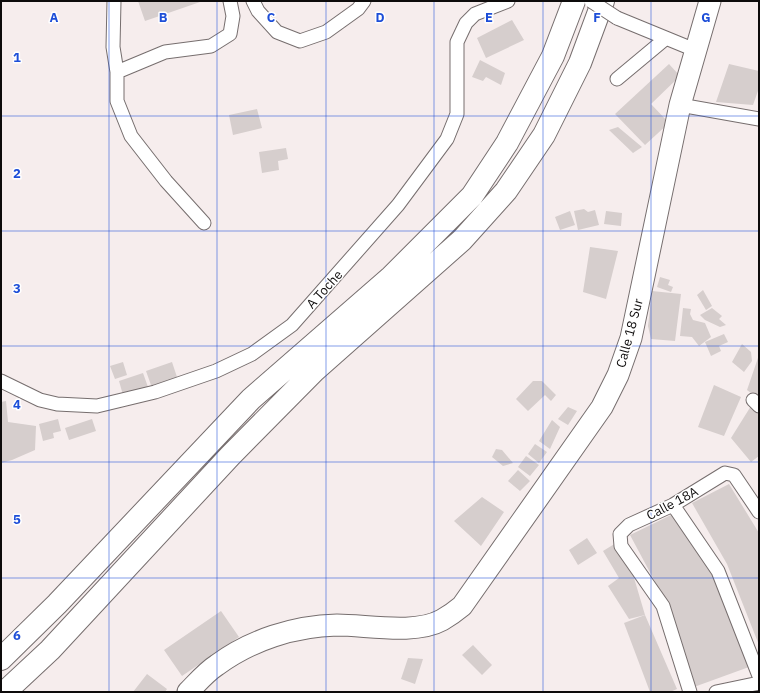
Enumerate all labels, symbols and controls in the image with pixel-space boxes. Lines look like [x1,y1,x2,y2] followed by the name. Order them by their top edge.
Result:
[50,9,59,26] text: A
[159,9,168,26] text: B
[267,9,276,26] text: C
[375,9,385,26] text: D
[485,9,493,26] text: E
[593,9,601,26] text: F
[701,9,711,26] text: G
[13,49,21,66] text: 1
[13,165,21,182] text: 2
[303,266,346,312] street label: A Toche
[13,280,21,297] text: 3
[612,297,647,369] street label: Calle 18 Sur
[13,396,21,413] text: 4
[643,482,702,524] street label: Calle 18A
[13,511,21,528] text: 5
[13,627,21,644] text: 6

